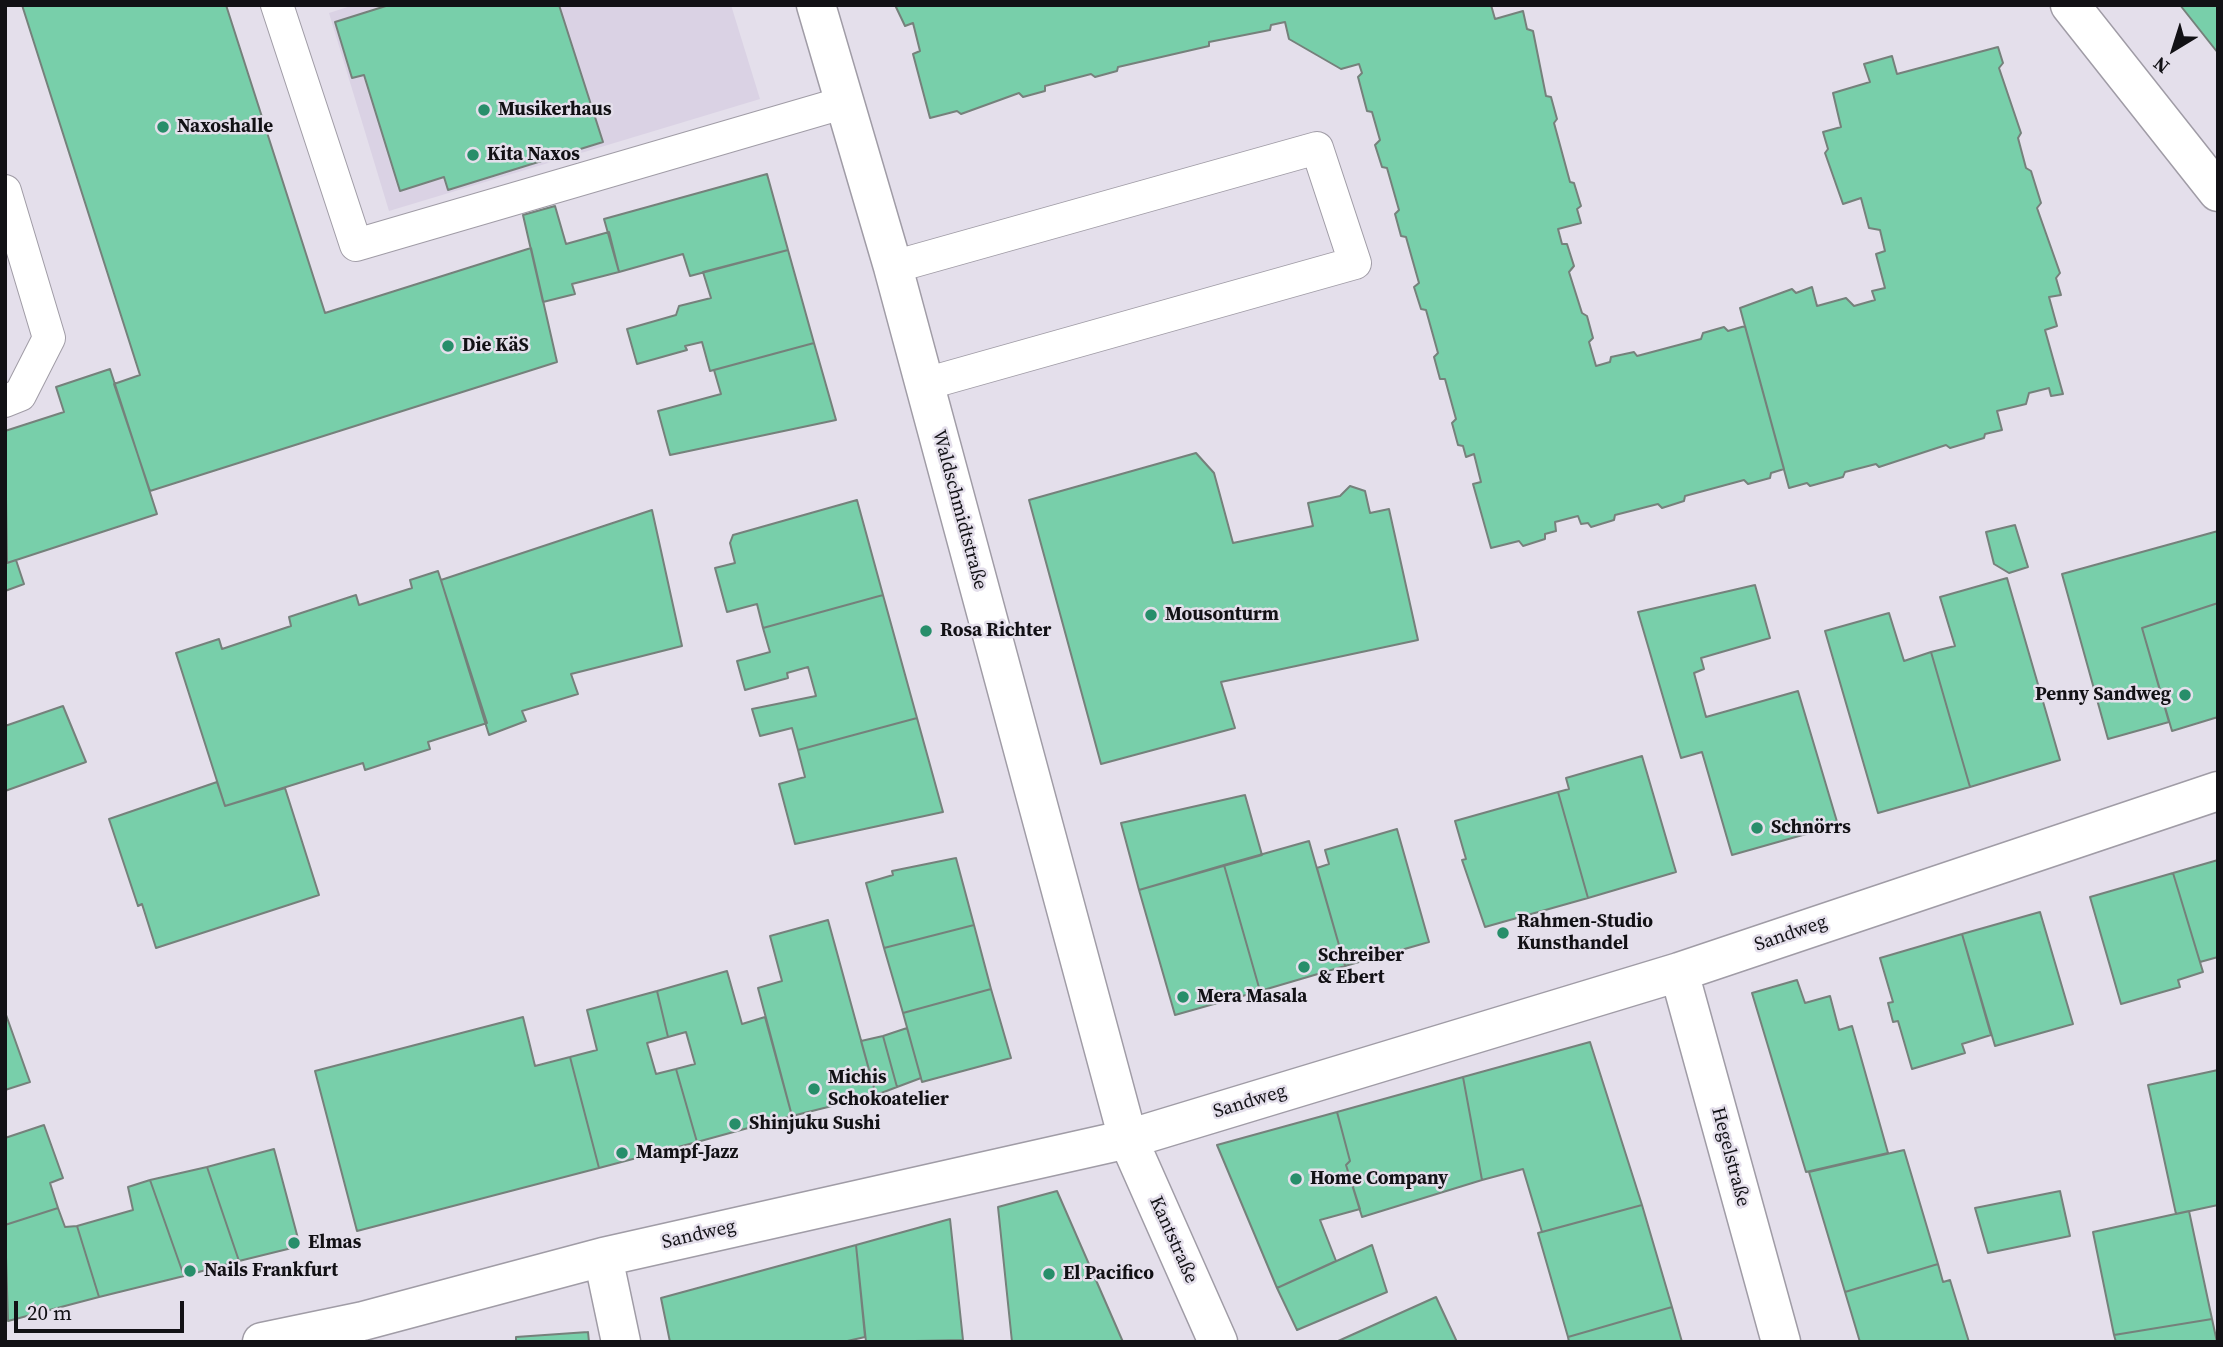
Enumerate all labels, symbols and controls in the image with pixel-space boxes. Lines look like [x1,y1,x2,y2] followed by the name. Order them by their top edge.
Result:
[2139,14,2209,84] north arrow
[2148,51,2175,80] text: N
[498,99,612,121] place label: Musikerhaus
[476,102,492,118] marker: Musikerhaus
[177,116,273,138] place label: Naxoshalle
[155,119,171,135] marker: Naxoshalle
[487,144,580,166] place label: Kita Naxos
[465,147,481,163] marker: Kita Naxos
[462,335,529,357] place label: Die KäS
[440,338,456,354] marker: Die KäS
[927,428,991,592] street label: Waldschmidtstraße
[1165,604,1279,626] place label: Mousonturm
[1143,607,1159,623] marker: Mousonturm
[940,620,1051,642] place label: Rosa Richter
[918,623,934,639] marker: Rosa Richter
[2035,684,2171,706] place label: Penny Sandweg
[2177,687,2193,703] marker: Penny Sandweg
[1771,817,1851,839] place label: Schnörrs
[1749,820,1765,836] marker: Schnörrs
[1517,911,1653,955] place label: Rahmen-Studio Kunsthandel
[1752,911,1830,957] street label: Sandweg
[1495,925,1511,941] marker: Rahmen-Studio Kunsthandel
[1318,945,1404,989] place label: Schreiber & Ebert
[1296,959,1312,975] marker: Schreiber & Ebert
[1197,986,1307,1008] place label: Mera Masala
[1175,989,1191,1005] marker: Mera Masala
[828,1067,949,1111] place label: Michis Schokoatelier
[1211,1080,1289,1124] street label: Sandweg
[806,1081,822,1097] marker: Michis Schokoatelier
[1706,1105,1754,1209] street label: Hegelstraße
[749,1113,880,1135] place label: Shinjuku Sushi
[727,1116,743,1132] marker: Shinjuku Sushi
[636,1142,738,1164] place label: Mampf-Jazz
[614,1145,630,1161] marker: Mampf-Jazz
[1310,1168,1448,1190] place label: Home Company
[1288,1171,1304,1187] marker: Home Company
[1144,1193,1202,1287] street label: Kantstraße
[660,1215,738,1255] street label: Sandweg
[308,1232,361,1254] place label: Elmas
[286,1235,302,1251] marker: Elmas
[204,1260,338,1282] place label: Nails Frankfurt
[182,1263,198,1279] marker: Nails Frankfurt
[1063,1263,1154,1285] place label: El Pacifico
[1041,1266,1057,1282] marker: El Pacifico
[18,1288,187,1332] scale bar
[27,1298,72,1327] text: 20 m

